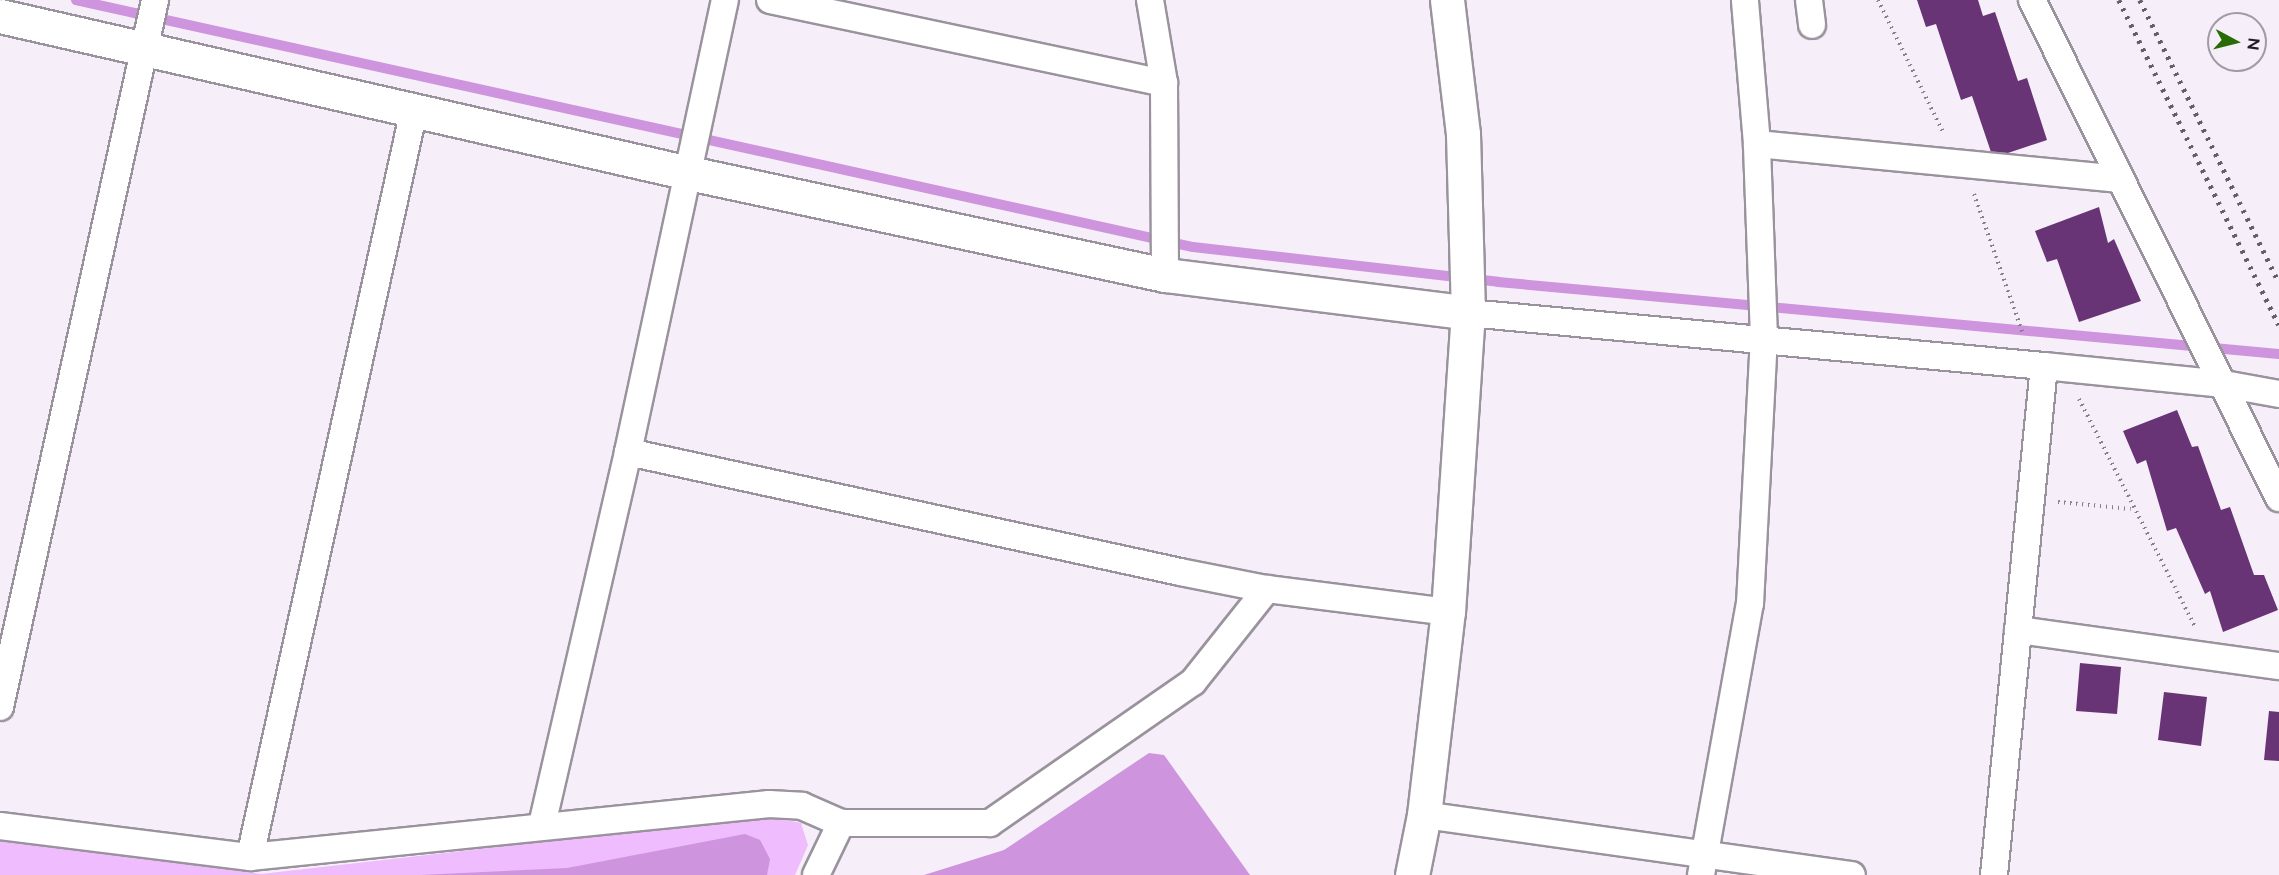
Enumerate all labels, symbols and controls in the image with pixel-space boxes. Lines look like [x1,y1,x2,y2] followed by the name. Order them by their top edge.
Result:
[2207,12,2267,72] north arrow
[2243,37,2264,51] text: N

